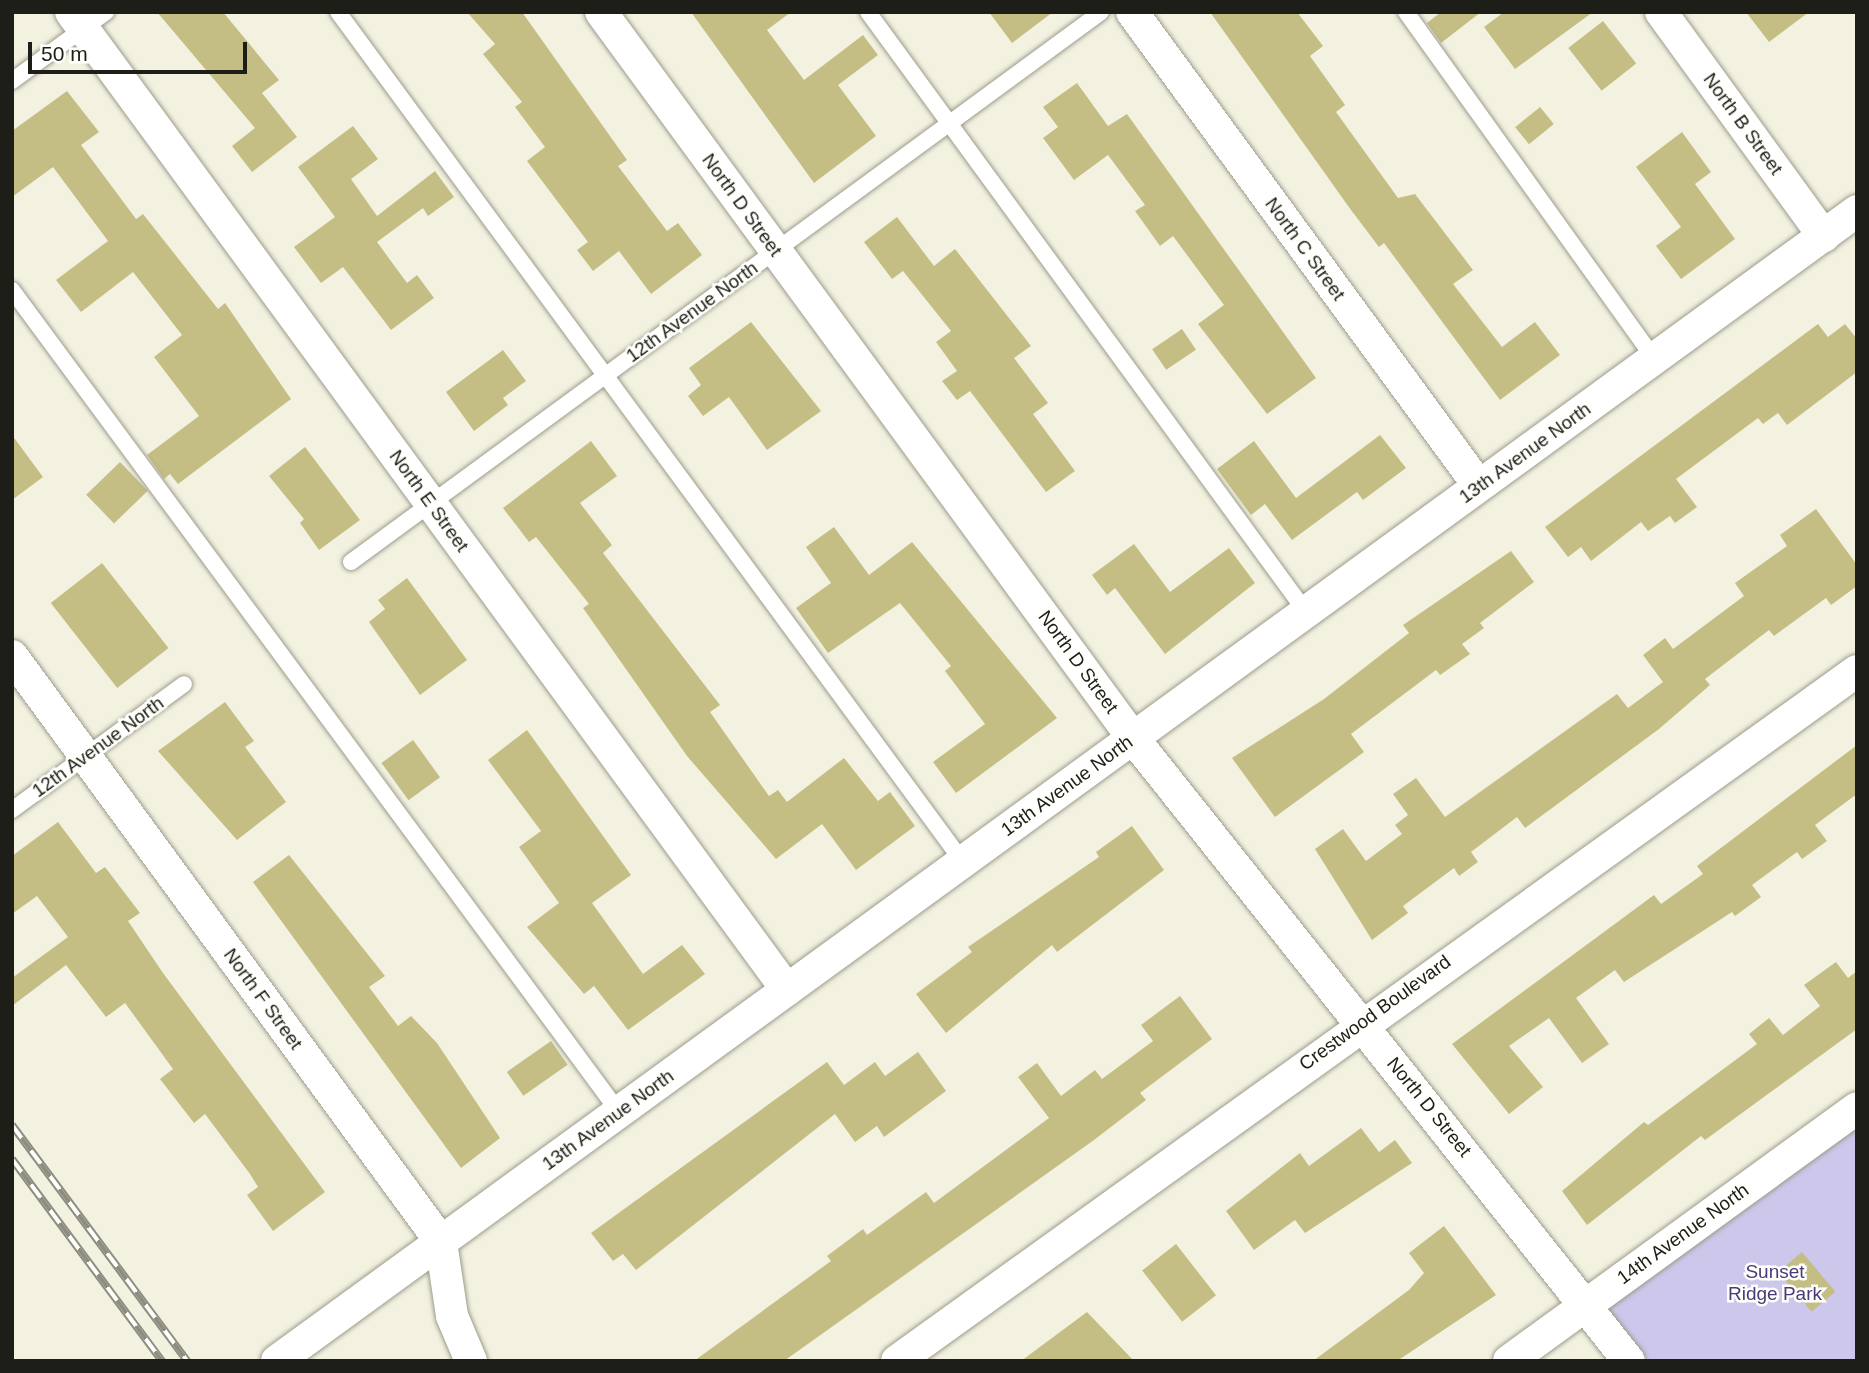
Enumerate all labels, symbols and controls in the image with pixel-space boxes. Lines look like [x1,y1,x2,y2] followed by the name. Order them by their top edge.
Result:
[32,28,250,72] scale bar
[41,42,88,65] text: 50 m
[1698,69,1788,179] street label: North B Street
[697,149,787,261] street label: North D Street
[1260,193,1350,305] street label: North C Street
[621,256,763,368] street label: 12th Avenue North
[1454,397,1596,509] street label: 13th Avenue North
[384,446,474,556] street label: North E Street
[1033,606,1123,718] street label: North D Street
[27,691,169,803] street label: 12th Avenue North
[996,730,1138,842] street label: 13th Avenue North
[219,944,307,1054] street label: North F Street
[1295,950,1455,1076] street label: Crestwood Boulevard
[1382,1053,1476,1161] street label: North D Street
[537,1064,679,1176] street label: 13th Avenue North
[1612,1178,1754,1290] street label: 14th Avenue North
[1728,1261,1822,1305] park label: Sunset Ridge Park

